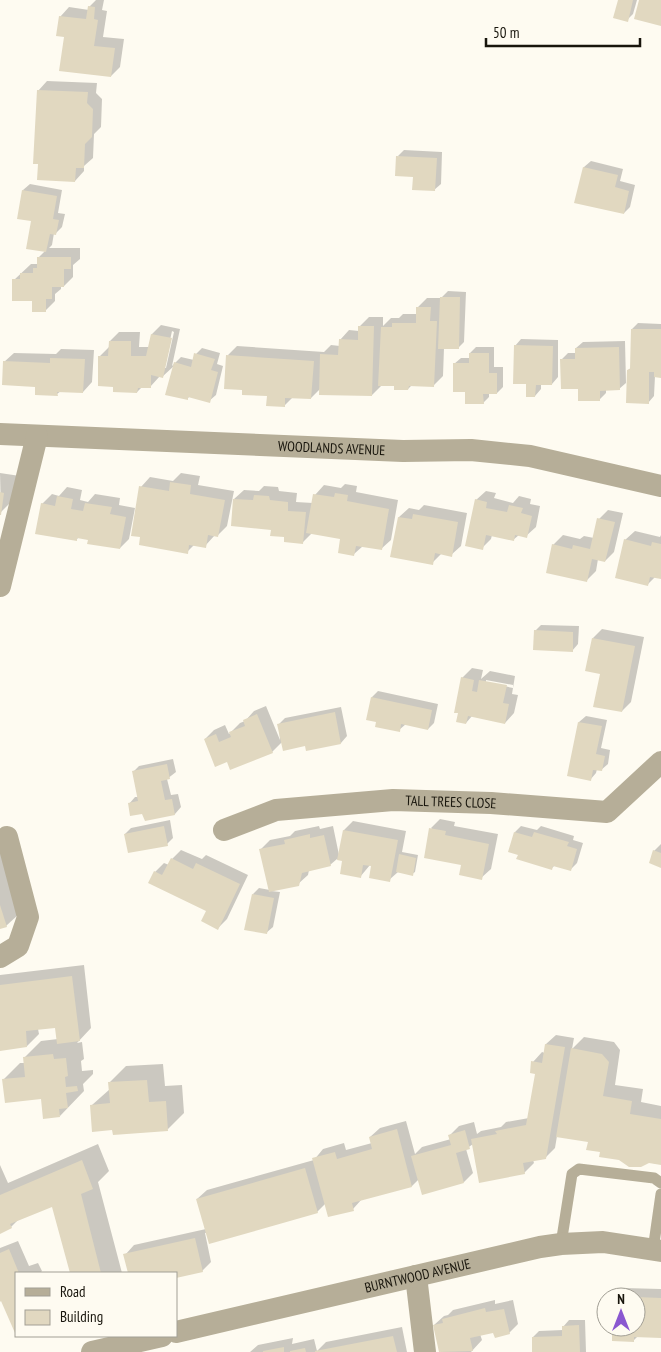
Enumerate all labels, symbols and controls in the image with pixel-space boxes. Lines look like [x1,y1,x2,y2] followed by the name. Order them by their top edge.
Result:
[486,15,640,47] scale bar
[493,23,519,42] text: 50 m
[278,437,386,459] street label: WOODLANDS AVENUE
[405,791,497,812] street label: TALL TREES CLOSE
[363,1255,472,1297] street label: BURNTWOOD AVENUE
[15,1272,178,1337] legend
[60,1282,86,1301] text: Road
[596,1287,646,1337] north arrow
[617,1290,625,1308] text: N
[60,1307,103,1326] text: Building

